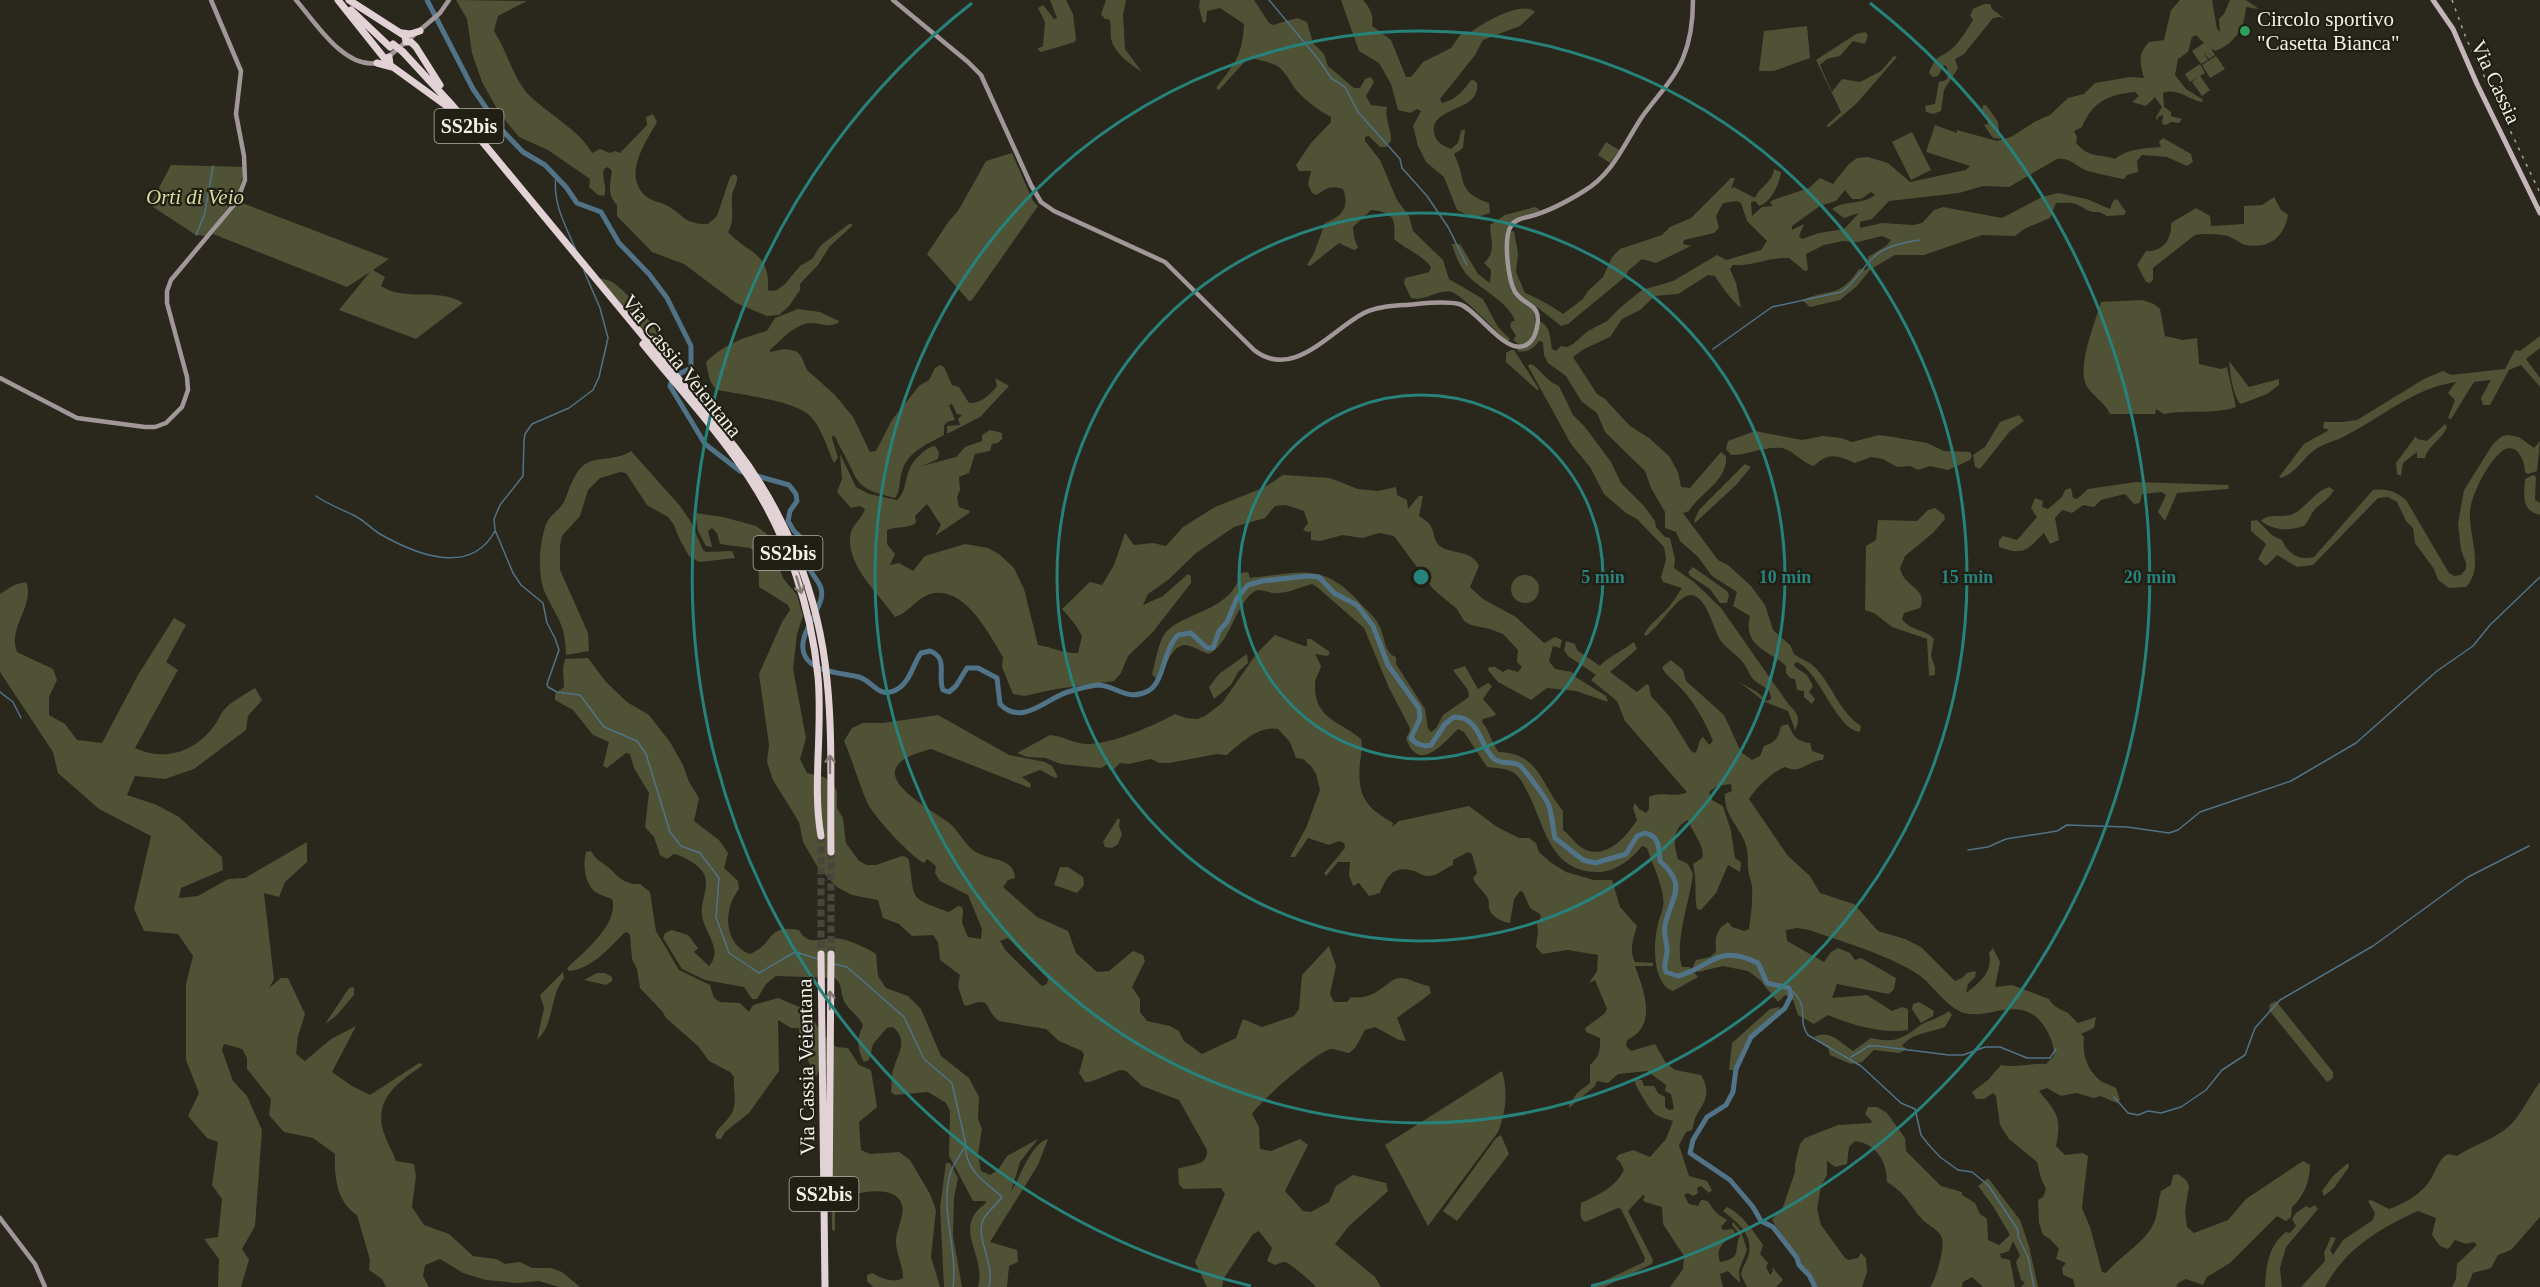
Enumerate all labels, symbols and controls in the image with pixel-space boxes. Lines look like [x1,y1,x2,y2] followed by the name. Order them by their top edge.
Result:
[2257,7,2400,55] place label: Circolo sportivo "Casetta Bianca"
[2238,24,2252,38] marker: Circolo sportivo "Casetta Bianca"
[2466,37,2526,128] street label: Via Cassia
[434,109,504,143] road number: SS2bis
[146,185,244,209] park label: Orti di Veio
[617,290,747,443] street label: Via Cassia Veientana
[754,536,822,570] road number: SS2bis
[1411,567,1431,587] centre of rings
[1581,567,1625,587] text: 5 min
[1759,567,1811,587] text: 10 min
[1941,567,1993,587] text: 15 min
[2124,567,2176,587] text: 20 min
[794,575,805,594] one-way arrow
[824,754,836,774] one-way arrow
[792,978,820,1156] street label: Via Cassia Veientana
[825,990,836,1010] one-way arrow
[790,1177,858,1211] road number: SS2bis

